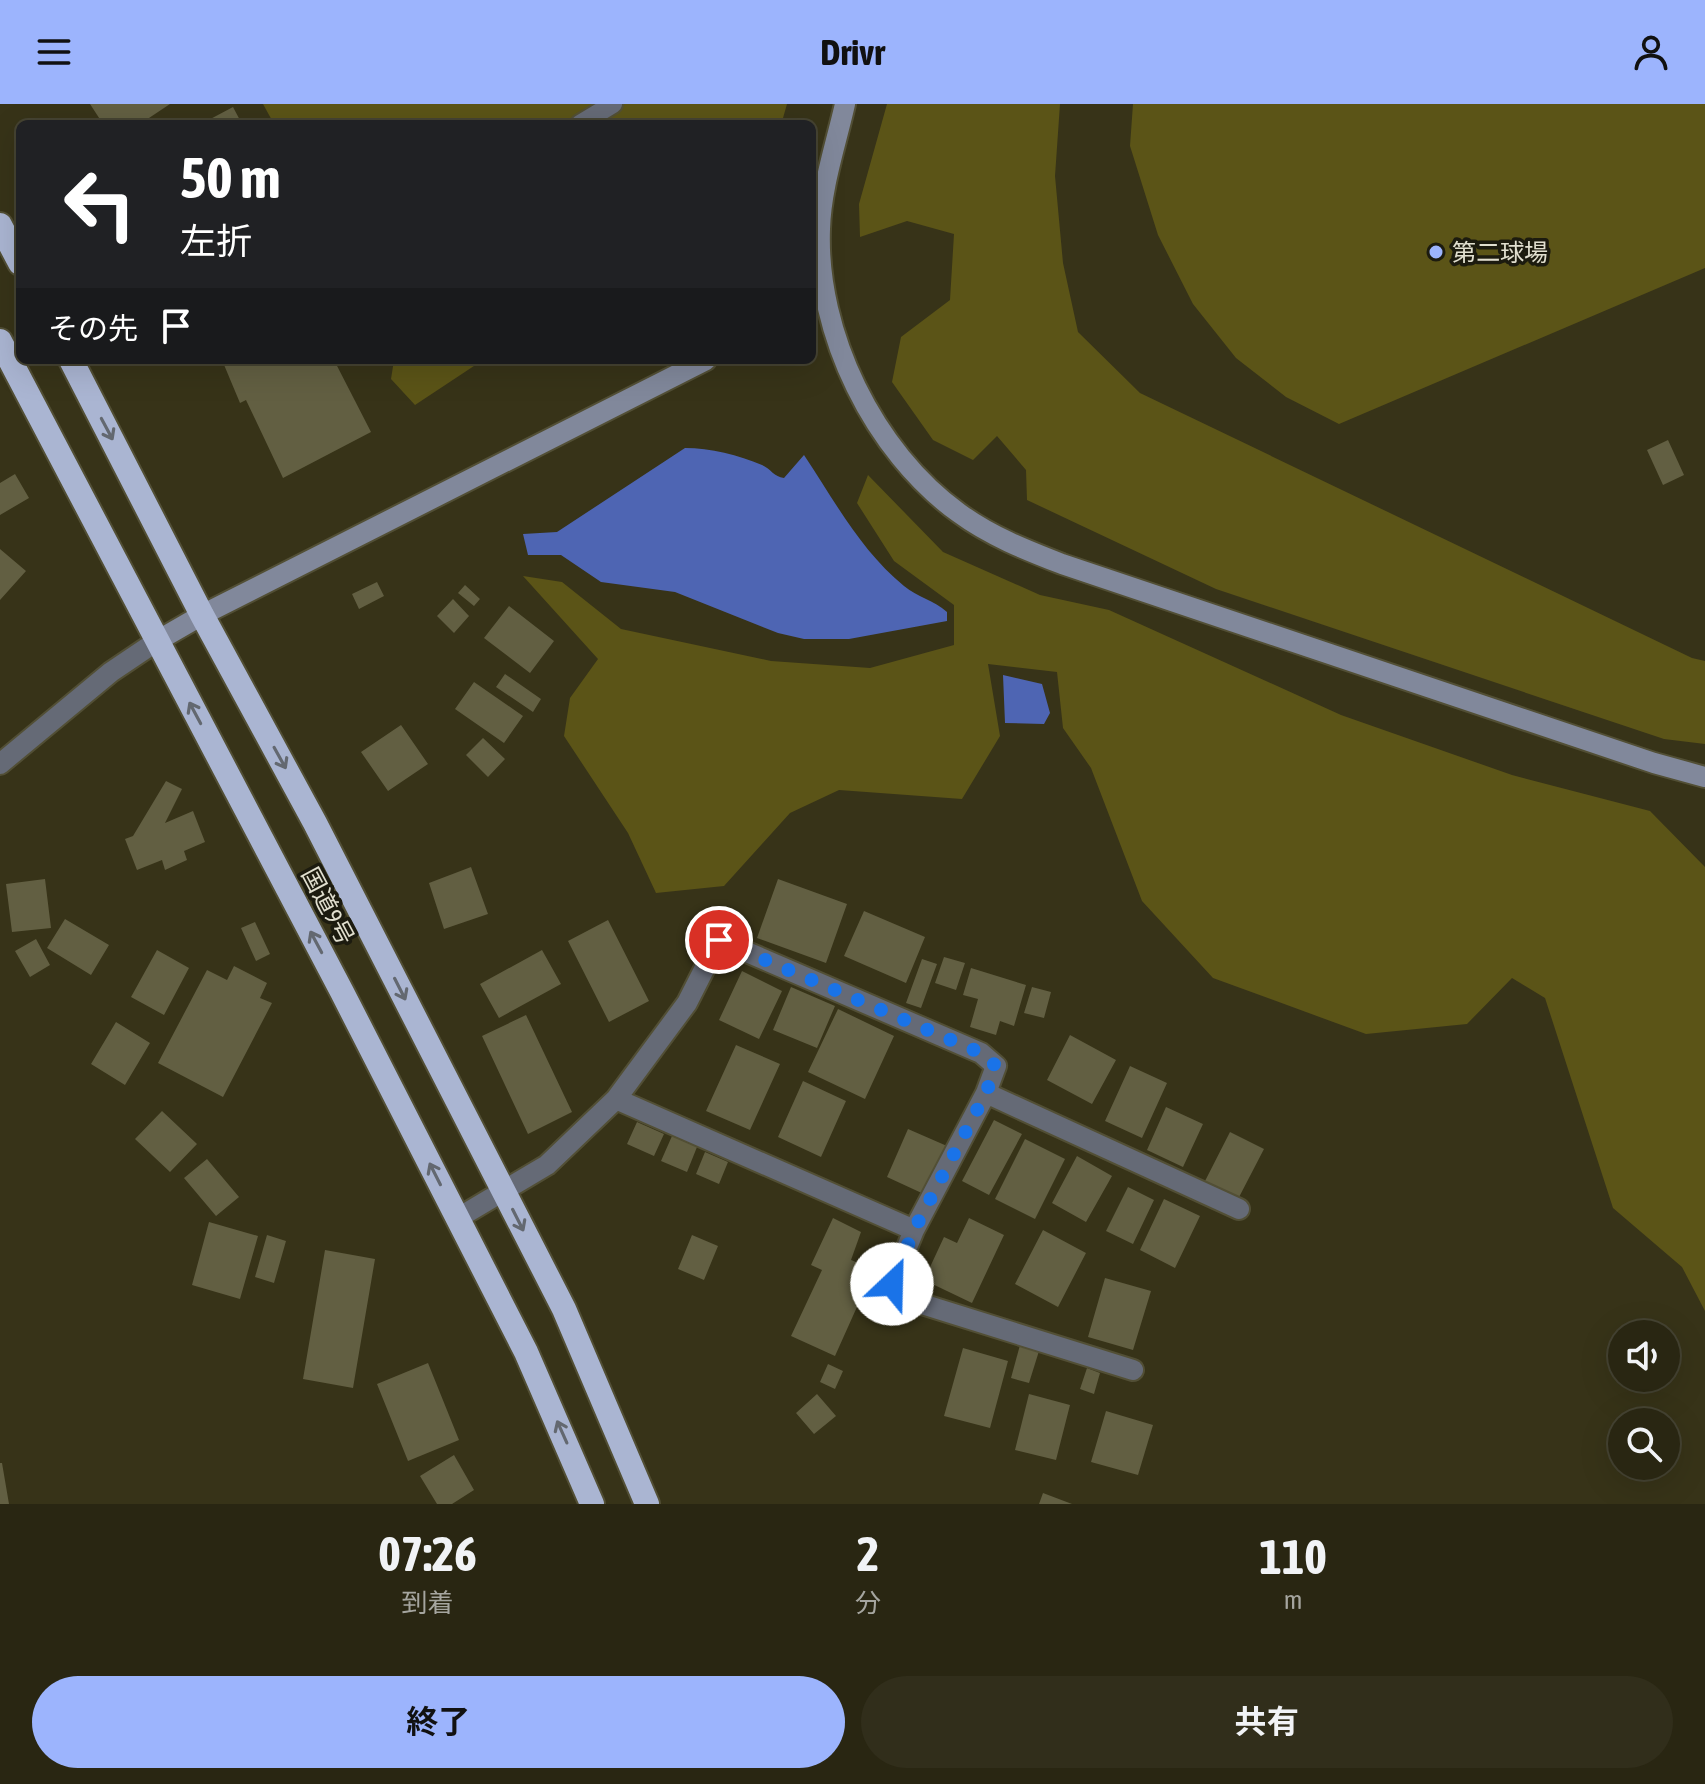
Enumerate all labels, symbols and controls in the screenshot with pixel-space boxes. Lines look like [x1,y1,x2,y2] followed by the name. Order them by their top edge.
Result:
[32,30,76,74] icon: menu
[1629,30,1673,74] icon: person
[820,31,885,73] text: Drivr
[180,146,281,210] text: 50 m
[48,152,152,256] icon: left
[180,220,252,262] text: 左折
[1452,239,1548,266] place label: 第二球場
[1427,243,1445,261] marker: 第二球場
[154,304,198,348] icon: arrive
[48,311,138,345] text: その先
[99,417,115,440] one-way arrow
[186,701,202,725] one-way arrow
[272,746,288,770] one-way arrow
[297,863,359,949] street label: 国道9号
[685,906,753,974] pin
[697,918,741,962] icon: arrive
[308,931,324,955] one-way arrow
[392,977,408,1001] one-way arrow
[427,1162,442,1186] one-way arrow
[511,1208,527,1232] one-way arrow
[850,1242,934,1326] position arrow
[1608,1320,1680,1480] map controls
[1608,1320,1680,1392] button: sound
[1608,1408,1680,1480] button: search
[553,1420,568,1445] one-way arrow
[378,1526,477,1581] text: 07:26
[857,1526,879,1581] text: 2
[1259,1529,1327,1584] text: 110
[1284,1585,1302,1615] text: m
[402,1588,454,1618] text: 到着
[855,1588,881,1618] text: 分
[32,1676,845,1768] button: 終了
[861,1676,1673,1768] button: 共有

